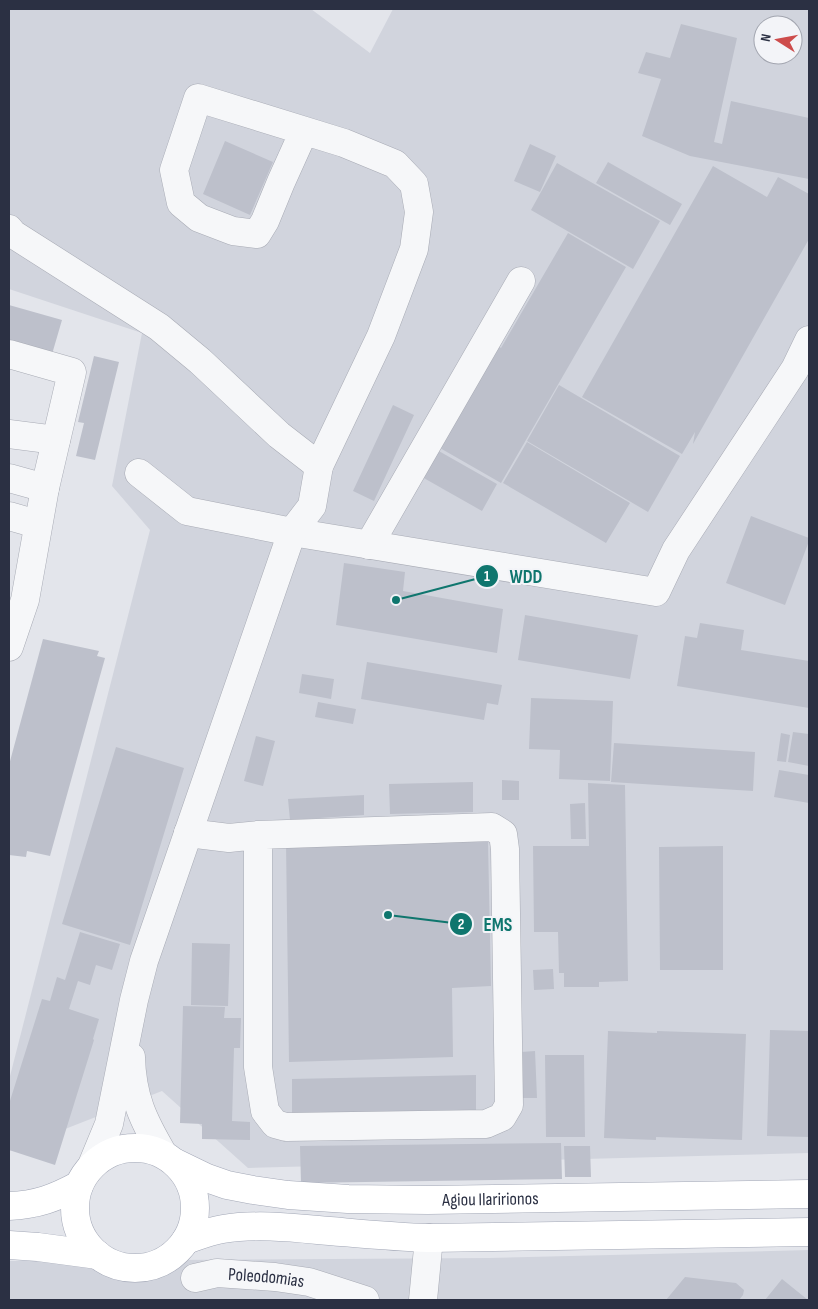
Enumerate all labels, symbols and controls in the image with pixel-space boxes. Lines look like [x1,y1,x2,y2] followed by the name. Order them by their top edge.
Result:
[753,15,803,65] north arrow
[757,32,775,43] text: N
[474,559,552,593] callout: WDD
[510,566,543,589] text: WDD
[484,567,490,586] text: 1
[449,907,522,941] callout: EMS
[484,914,512,937] text: EMS
[458,915,464,934] text: 2
[441,1188,539,1210] street label: Agiou Ilaririonos
[227,1263,306,1292] street label: Poleodomias

